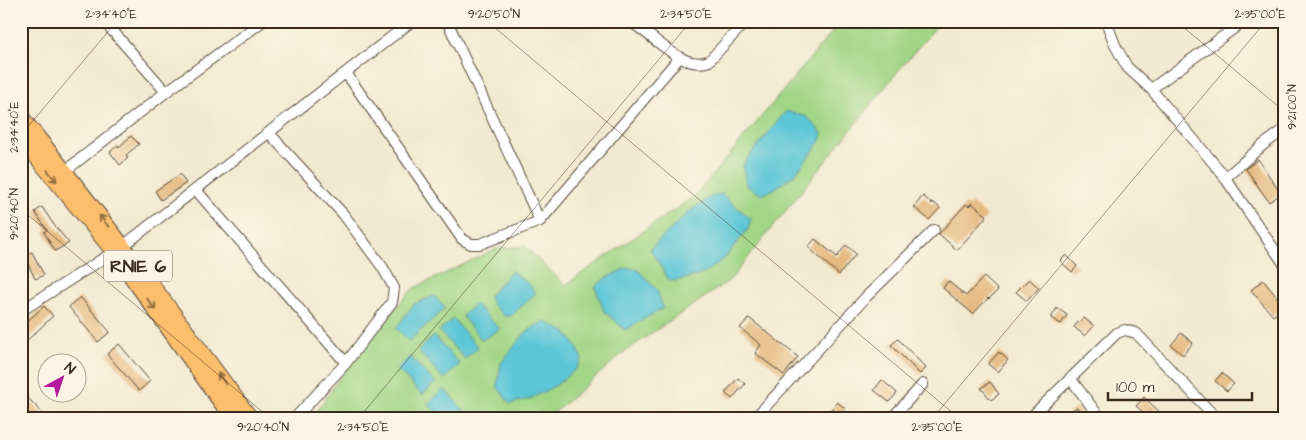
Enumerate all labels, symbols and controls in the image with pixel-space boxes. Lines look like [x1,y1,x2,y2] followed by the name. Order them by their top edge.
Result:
[85,6,137,23] text: 2°34'40"E
[468,6,521,23] text: 9°20'50"N
[660,6,712,23] text: 2°34'50"E
[1234,6,1286,23] text: 2°35'00"E
[1284,84,1301,130] text: 9°21'00"N
[6,101,23,153] text: 2°34'40"E
[46,169,57,182] one-way arrow
[6,188,23,240] text: 9°20'40"N
[99,214,109,228] one-way arrow
[104,250,172,282] road number: RNIE 6
[146,297,156,311] one-way arrow
[38,352,88,402] north arrow
[60,358,80,379] text: N
[1108,370,1252,402] scale bar
[217,373,227,387] one-way arrow
[1116,377,1155,398] text: 100 m
[237,419,289,436] text: 9°20'40"N
[337,419,389,436] text: 2°34'50"E
[911,419,963,436] text: 2°35'00"E

